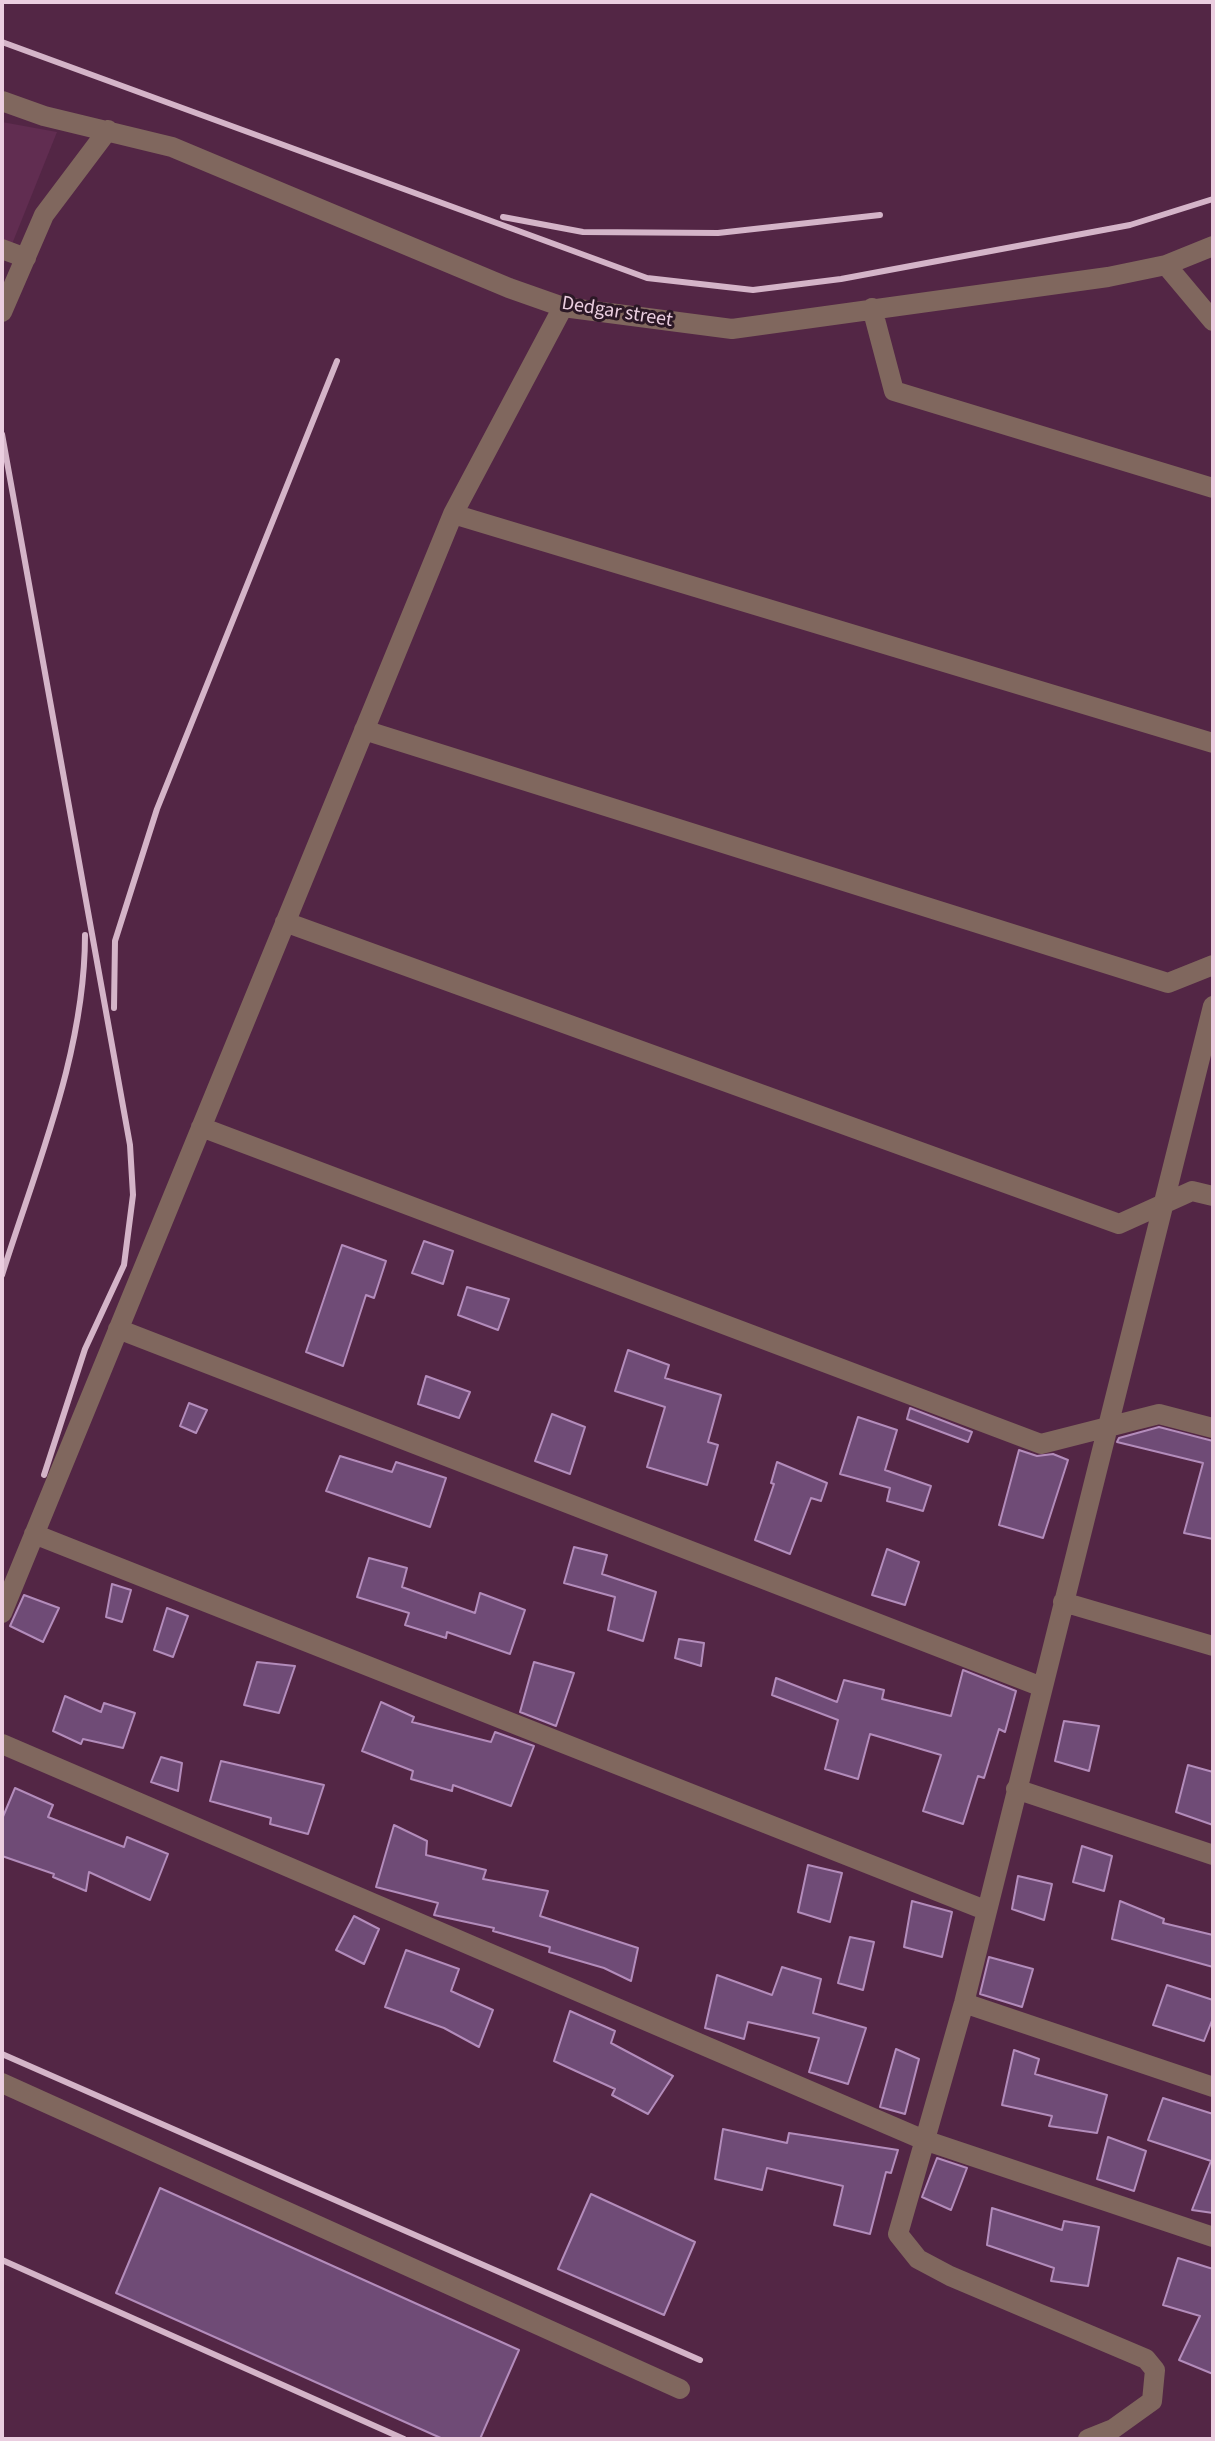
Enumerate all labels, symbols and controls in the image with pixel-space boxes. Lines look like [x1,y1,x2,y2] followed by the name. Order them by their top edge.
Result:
[560,292,674,334] street label: Dedgar street

